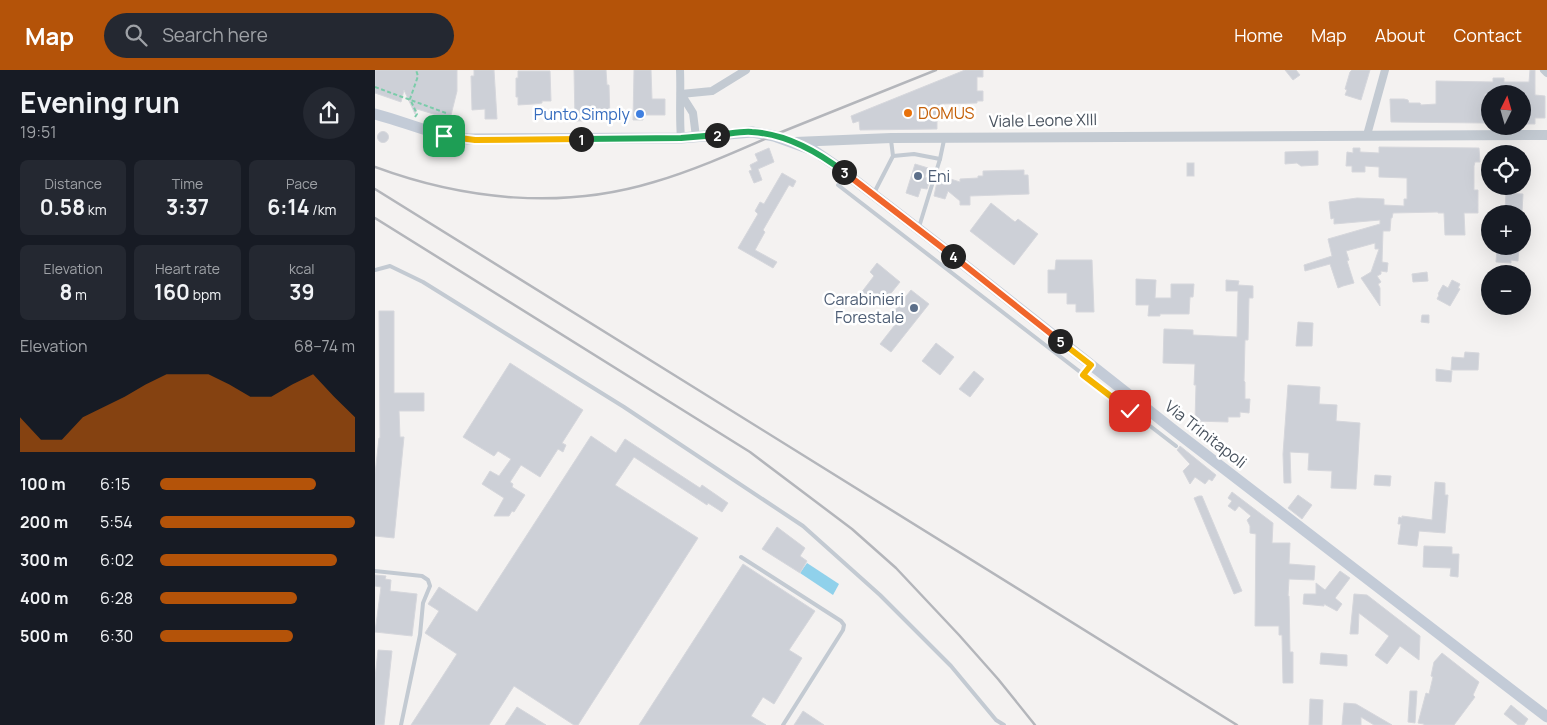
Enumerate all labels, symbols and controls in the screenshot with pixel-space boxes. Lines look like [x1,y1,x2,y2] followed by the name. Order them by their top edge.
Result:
[104,13,454,58] search box
[25,19,74,52] text: Map
[122,21,150,49] icon: search
[162,22,268,48] text: Search here
[1234,23,1283,47] text: Home
[1311,23,1347,47] text: Map
[1375,23,1425,47] text: About
[1453,23,1522,47] text: Contact
[20,83,180,121] text: Evening run
[1481,85,1531,135] north arrow
[1481,85,1531,315] map controls
[303,87,355,139] button: share
[918,102,975,124] place label: DOMUS
[534,103,631,125] place label: Punto Simply
[902,107,914,119] marker: DOMUS
[634,108,646,120] marker: Punto Simply
[989,108,1097,132] street label: Viale Leone XIII
[423,115,465,157] pin
[20,121,56,143] text: 19:51
[430,122,458,150] icon: arrive
[705,122,729,148] pin: 2
[569,126,593,152] pin: 1
[713,126,722,145] text: 2
[578,130,585,149] text: 1
[1481,145,1531,195] button: locate
[831,160,857,184] pin: 3
[840,163,849,182] text: 3
[928,165,950,187] place label: Eni
[912,170,924,182] marker: Eni
[44,174,102,193] text: Distance
[172,174,203,193] text: Time
[286,174,318,193] text: Pace
[40,193,85,221] text: 0.58
[166,193,209,221] text: 3:37
[267,193,309,221] text: 6:14
[85,200,107,219] text: km
[309,200,336,219] text: /km
[1481,205,1531,255] button: +
[941,244,965,268] pin: 4
[949,247,958,266] text: 4
[44,259,103,278] text: Elevation
[155,259,220,278] text: Heart rate
[289,259,315,278] text: kcal
[1481,265,1531,315] button: −
[59,278,72,306] text: 8
[154,278,190,306] text: 160
[289,278,314,306] text: 39
[72,285,87,304] text: m
[190,285,221,304] text: bpm
[824,288,904,328] place label: Carabinieri Forestale
[908,302,920,314] marker: Carabinieri Forestale
[1047,328,1073,354] pin: 5
[1056,332,1065,351] text: 5
[20,335,88,357] text: Elevation
[294,335,355,357] text: 68–74 m
[1109,390,1151,432] pin
[1160,395,1252,473] street label: Via Trinitapoli
[1116,397,1144,425] icon: check
[20,473,66,495] text: 100 m
[100,473,130,495] text: 6:15
[20,511,68,533] text: 200 m
[100,511,133,533] text: 5:54
[20,549,68,571] text: 300 m
[100,549,134,571] text: 6:02
[20,587,68,609] text: 400 m
[100,587,133,609] text: 6:28
[20,625,68,647] text: 500 m
[100,625,133,647] text: 6:30

